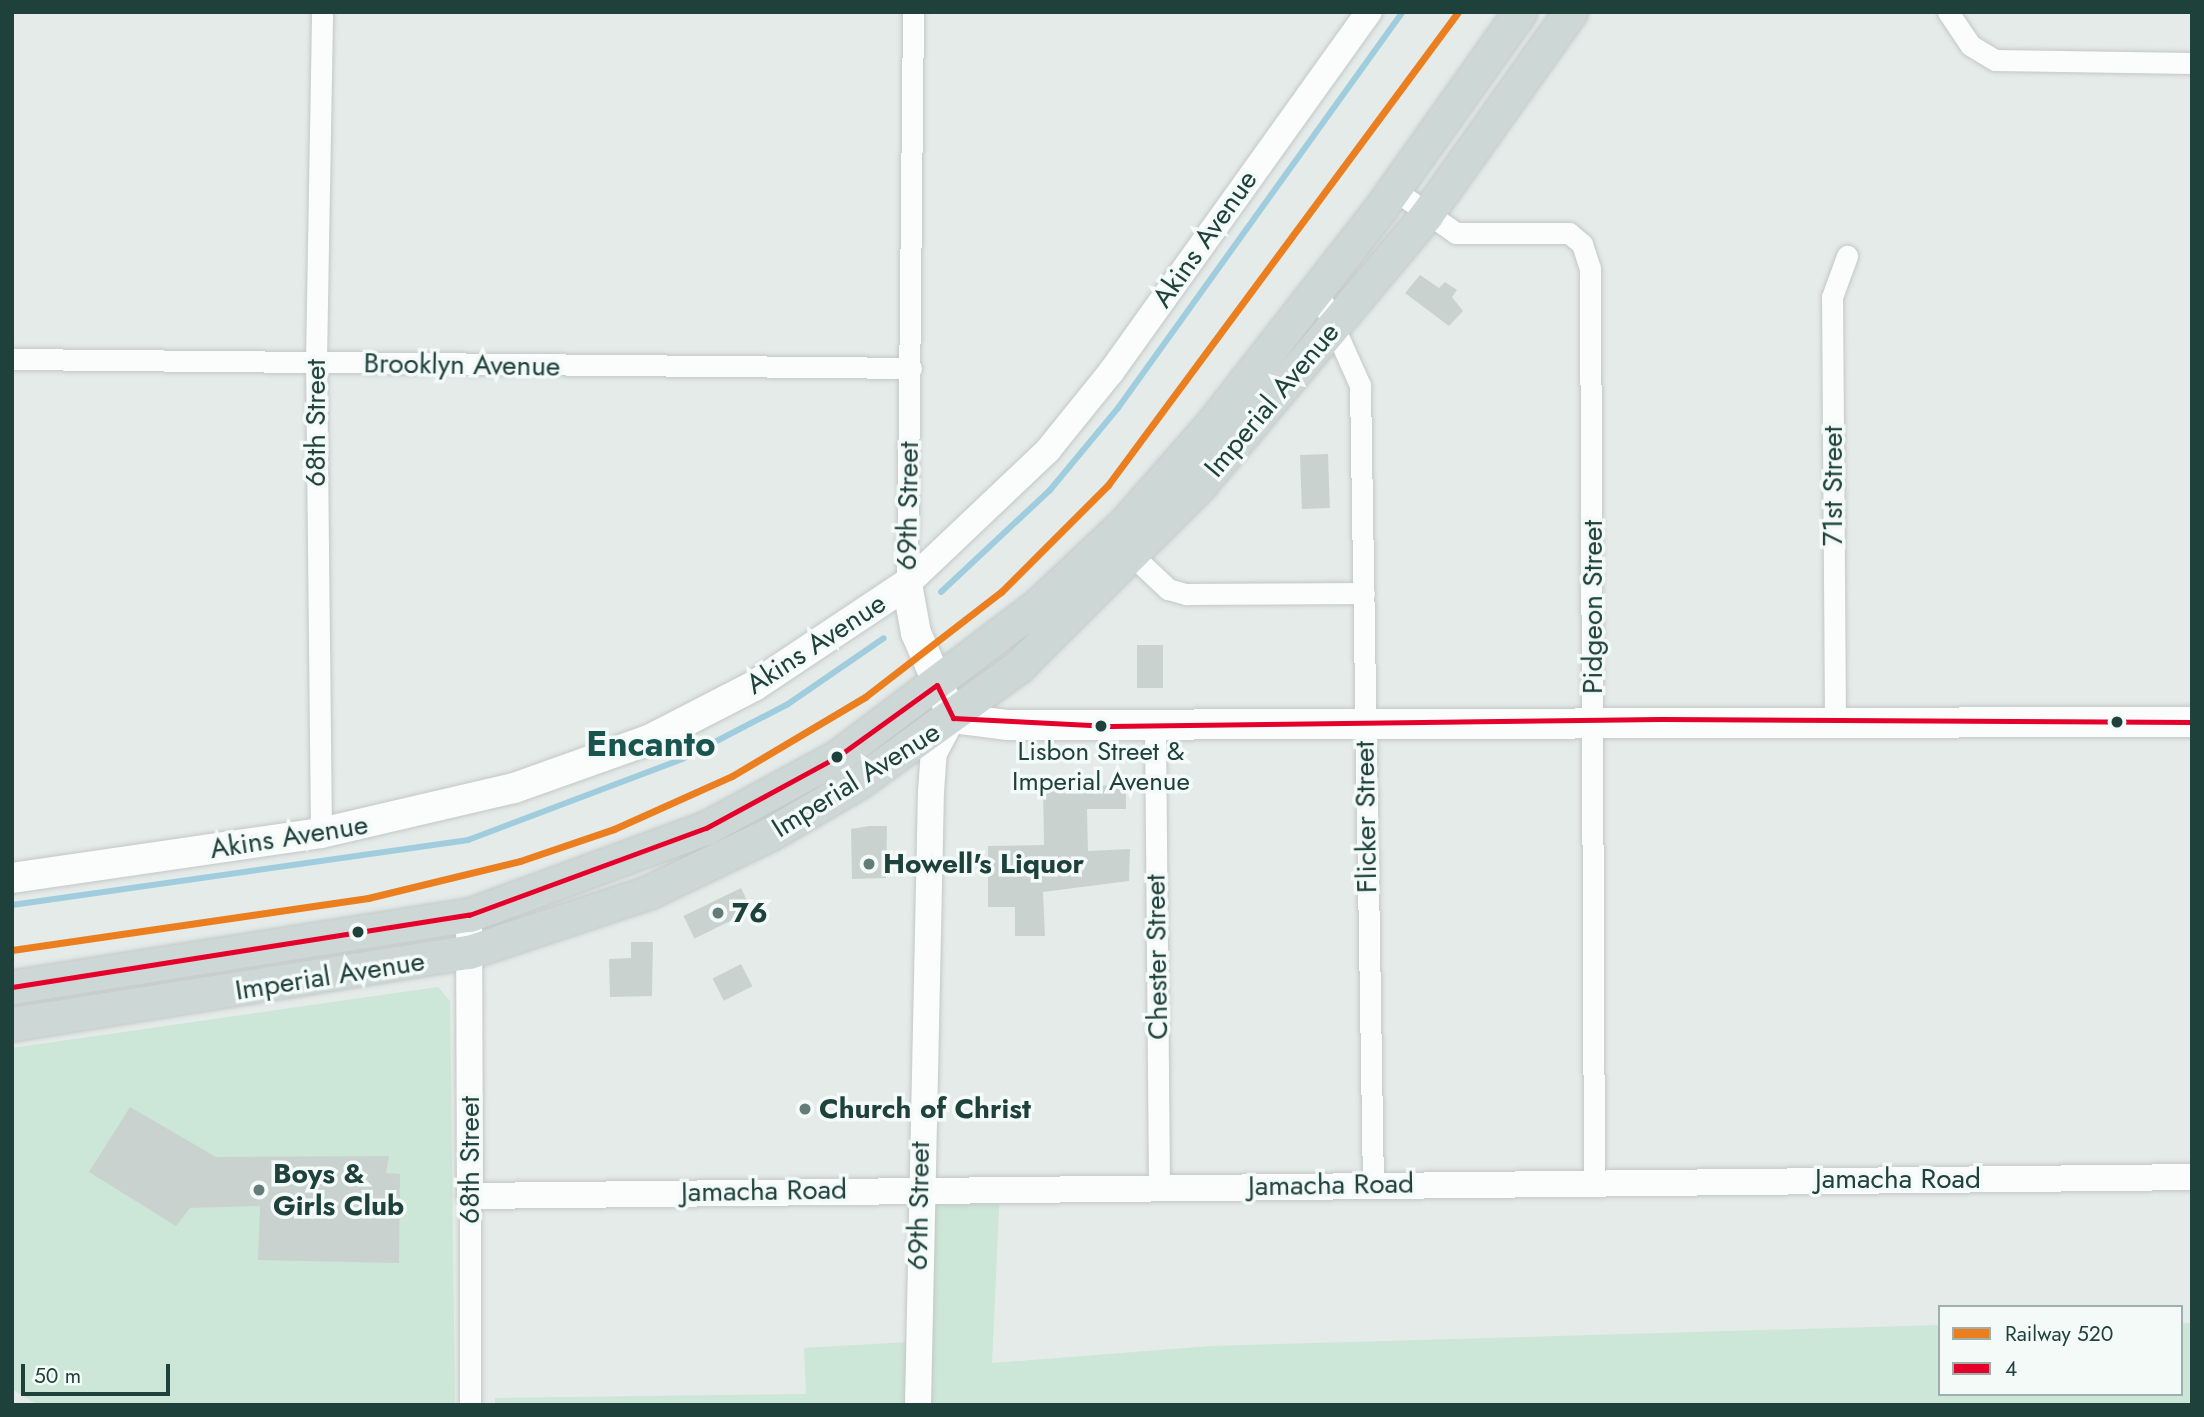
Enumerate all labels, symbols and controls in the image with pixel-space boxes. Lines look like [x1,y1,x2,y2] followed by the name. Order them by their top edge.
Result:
[1145,164,1265,314] street label: Akins Avenue
[1198,316,1346,484] street label: Imperial Avenue
[363,346,561,384] street label: Brooklyn Avenue
[299,359,333,487] street label: 68th Street
[1816,426,1850,546] street label: 71st Street
[890,441,926,571] street label: 69th Street
[1576,520,1610,694] street label: Pidgeon Street
[740,586,892,702] street label: Akins Avenue
[766,715,946,845] street label: Imperial Avenue
[2110,715,2124,729] unlabelled marker
[1094,719,1108,733] marker: Lisbon Street & Imperial Avenue
[586,723,716,765] district label: Encanto
[1012,736,1190,798] place label: Lisbon Street & Imperial Avenue
[1348,741,1384,893] street label: Flicker Street
[830,750,844,764] unlabelled marker
[208,808,370,866] street label: Akins Avenue
[883,847,1084,881] place label: Howell's Liquor
[861,856,877,872] marker: Howell's Liquor
[1139,874,1175,1040] street label: Chester Street
[732,896,768,930] place label: 76
[710,905,726,921] marker: 76
[351,925,365,939] unlabelled marker
[233,944,427,1008] street label: Imperial Avenue
[819,1092,1031,1126] place label: Church of Christ
[453,1096,487,1224] street label: 68th Street
[797,1101,813,1117] marker: Church of Christ
[901,1141,937,1271] street label: 69th Street
[273,1157,404,1223] place label: Boys & Girls Club
[1815,1162,1981,1196] street label: Jamacha Road
[1248,1167,1414,1203] street label: Jamacha Road
[681,1173,847,1209] street label: Jamacha Road
[251,1182,267,1198] marker: Boys & Girls Club
[1938,1305,2183,1396] legend
[2005,1319,2113,1349] text: Railway 520
[24,1350,173,1394] scale bar
[2005,1354,2017,1384] text: 4
[34,1361,81,1391] text: 50 m

